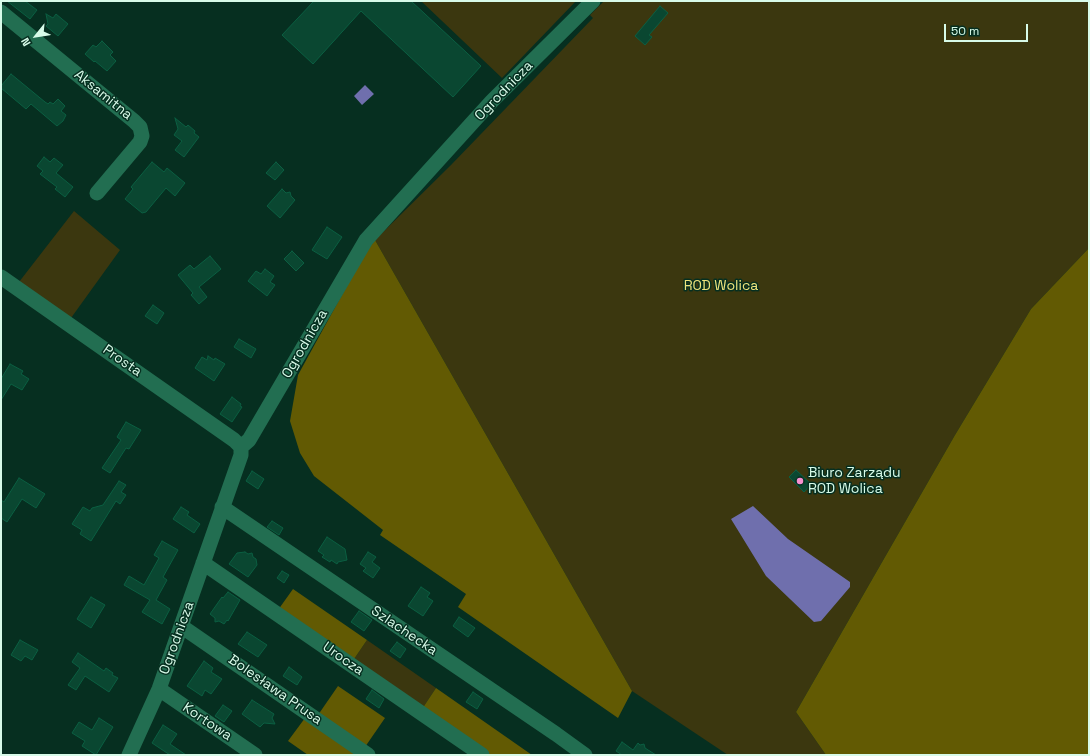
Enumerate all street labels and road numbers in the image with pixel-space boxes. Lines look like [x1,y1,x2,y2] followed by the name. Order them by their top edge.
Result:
[471,58,537,124] street label: Ogrodnicza
[70,66,136,124] street label: Aksamitna
[279,307,331,381] street label: Ogrodnicza
[99,342,145,380] street label: Prosta
[156,599,198,677] street label: Ogrodnicza
[368,603,440,659] street label: Szlachecka
[319,639,367,679] street label: Urocza
[225,651,325,729] street label: Bolesława Prusa
[179,699,235,745] street label: Kortowa

